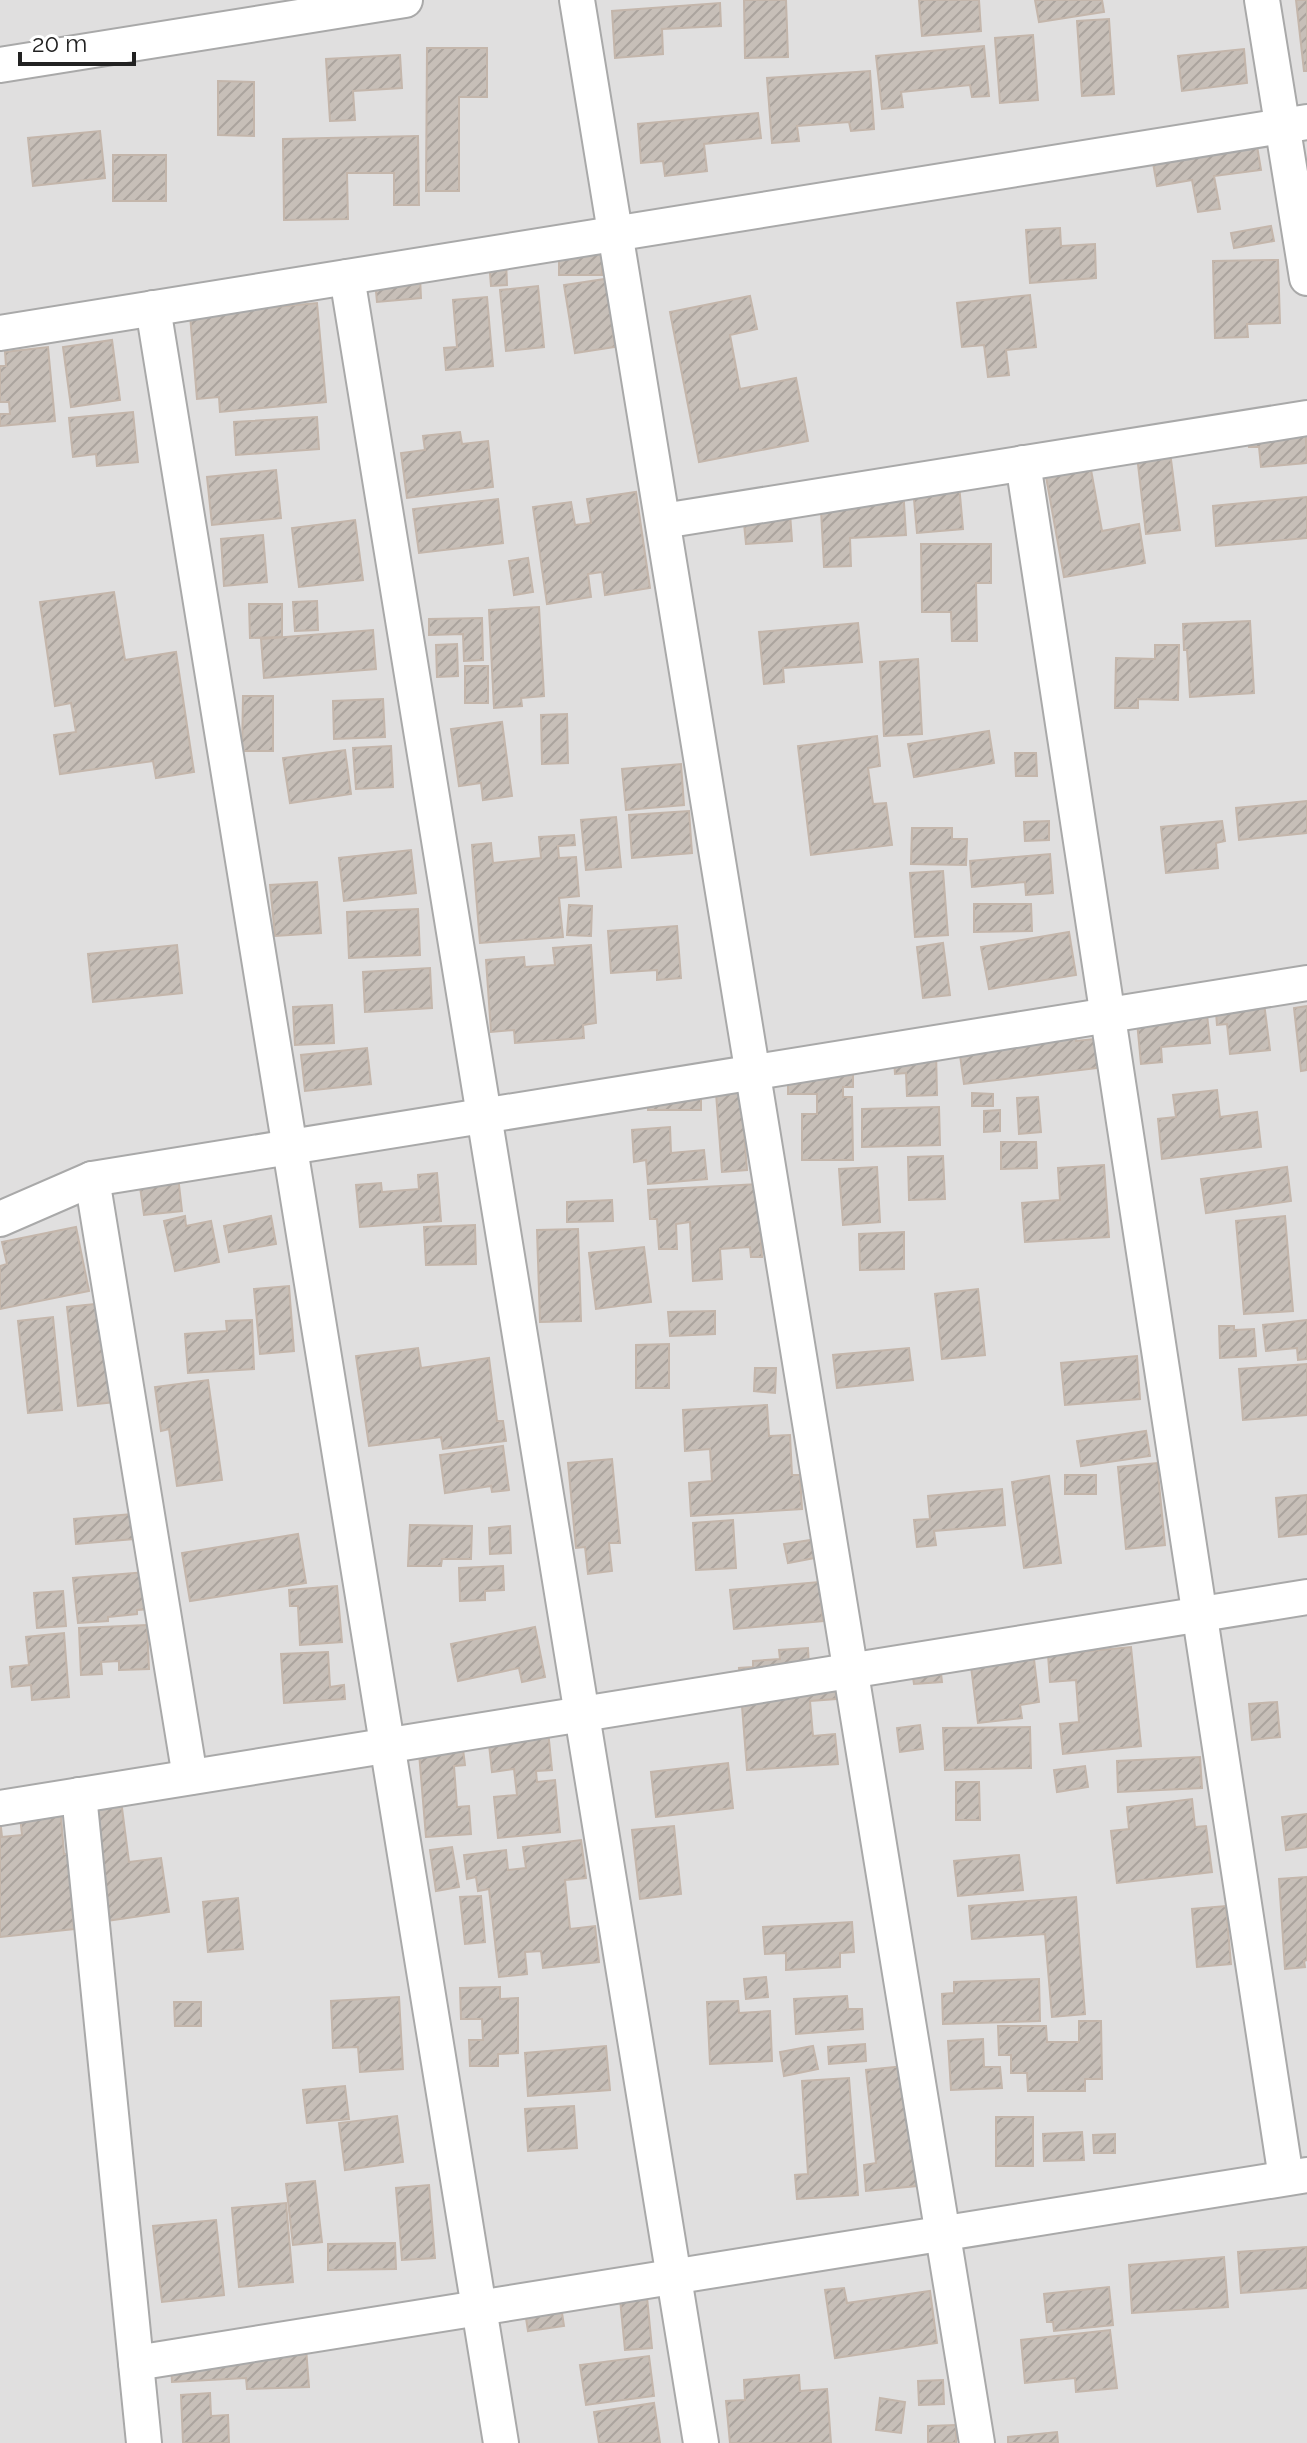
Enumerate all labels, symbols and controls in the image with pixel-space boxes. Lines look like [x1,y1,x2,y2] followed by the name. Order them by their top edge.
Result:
[20,16,134,66] scale bar
[32,29,87,58] text: 20 m

